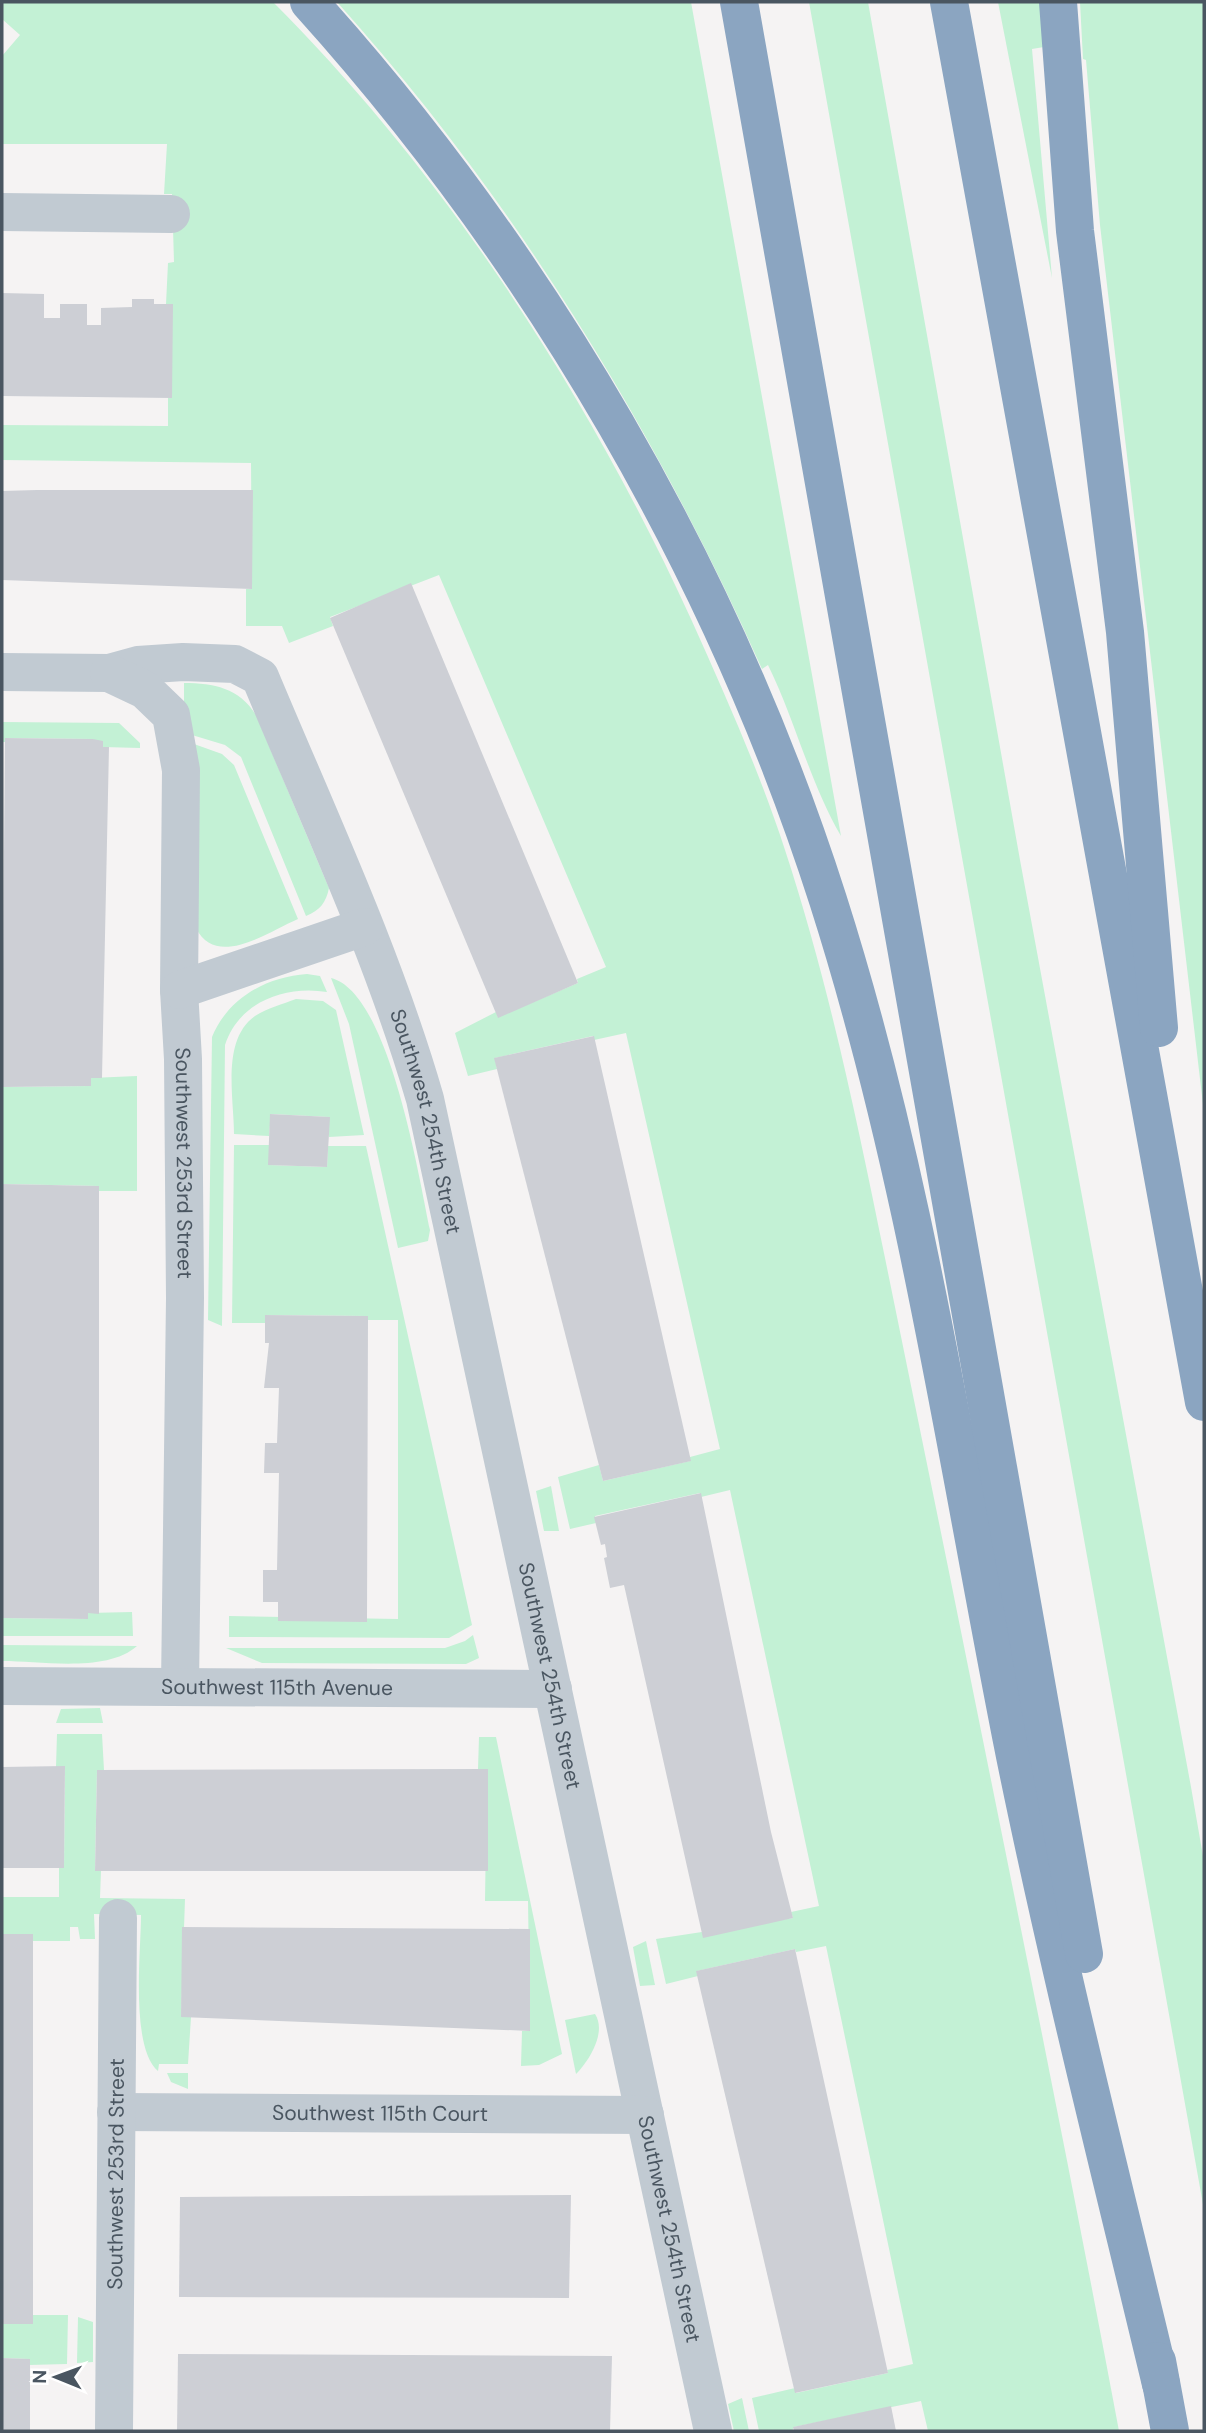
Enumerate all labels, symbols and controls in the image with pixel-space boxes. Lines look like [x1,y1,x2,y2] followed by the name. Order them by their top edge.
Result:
[383,1005,468,1237] street label: Southwest 254th Street
[168,1047,199,1279] street label: Southwest 253rd Street
[512,1560,588,1792] street label: Southwest 254th Street
[161,1673,393,1702] street label: Southwest 115th Avenue
[101,2058,131,2290] street label: Southwest 253rd Street
[272,2099,488,2128] street label: Southwest 115th Court
[631,2113,708,2345] street label: Southwest 254th Street
[21,2342,91,2412] north arrow
[27,2370,52,2384] text: N

